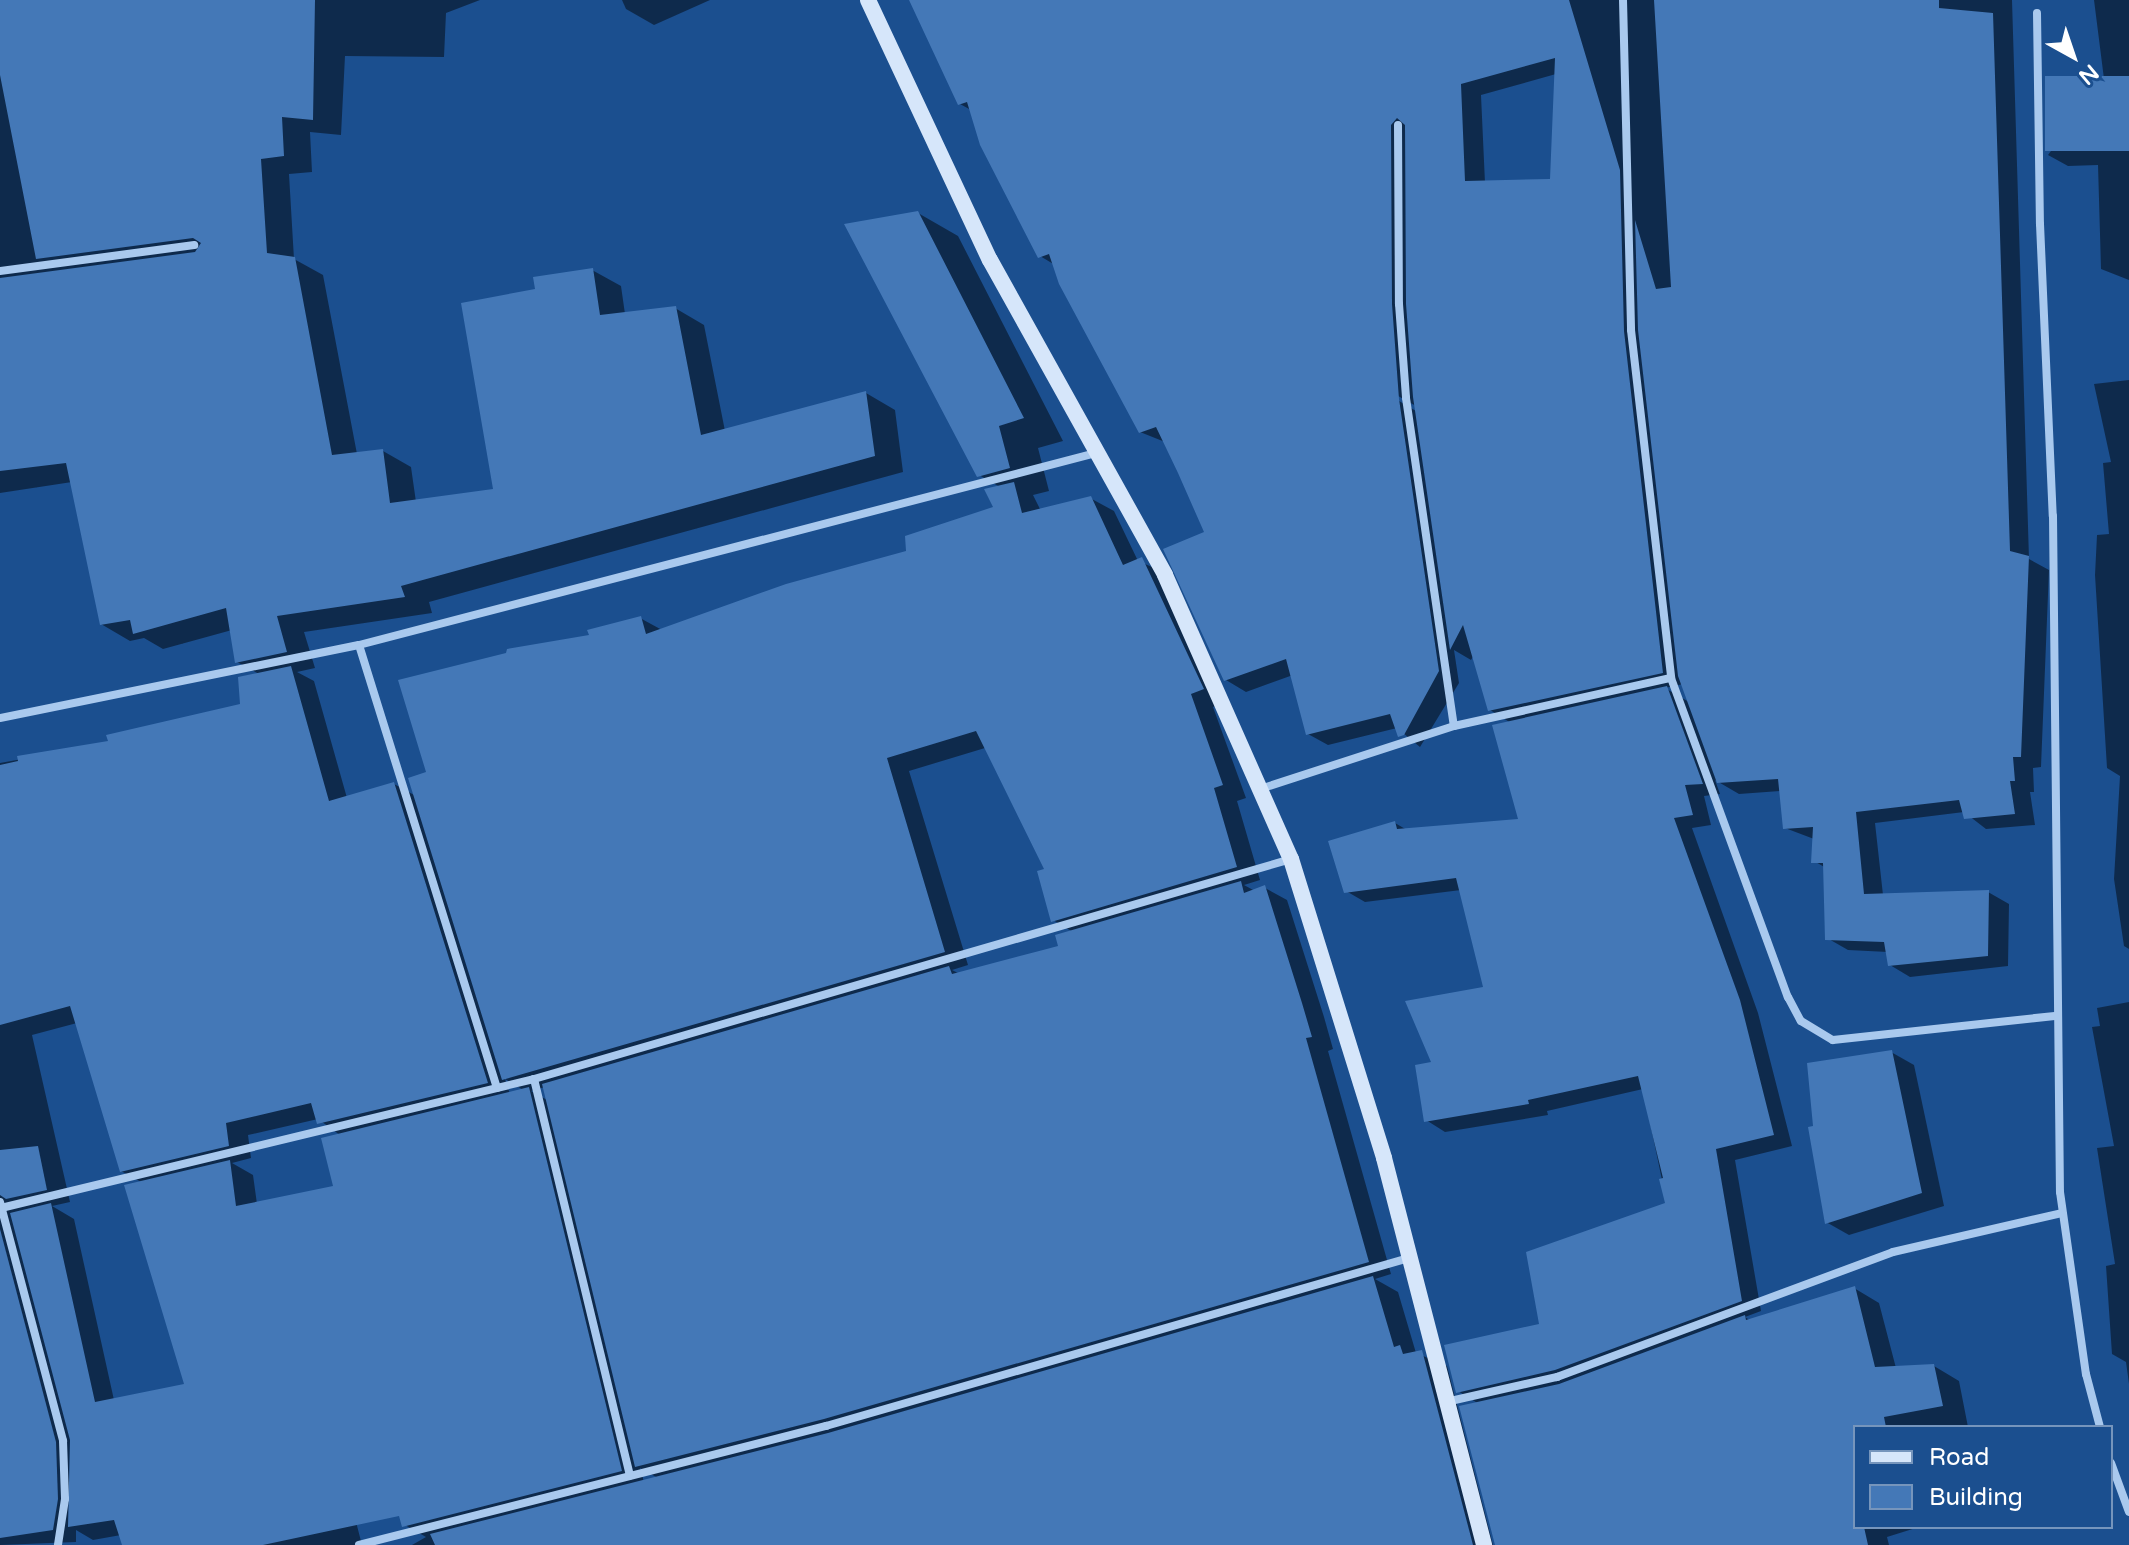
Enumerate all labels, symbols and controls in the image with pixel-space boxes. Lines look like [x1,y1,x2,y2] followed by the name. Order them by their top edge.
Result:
[2033,16,2113,96] north arrow
[2073,59,2104,90] text: N
[1853,1425,2113,1529] legend
[1929,1443,1989,1472] text: Road
[1929,1483,2023,1512] text: Building

